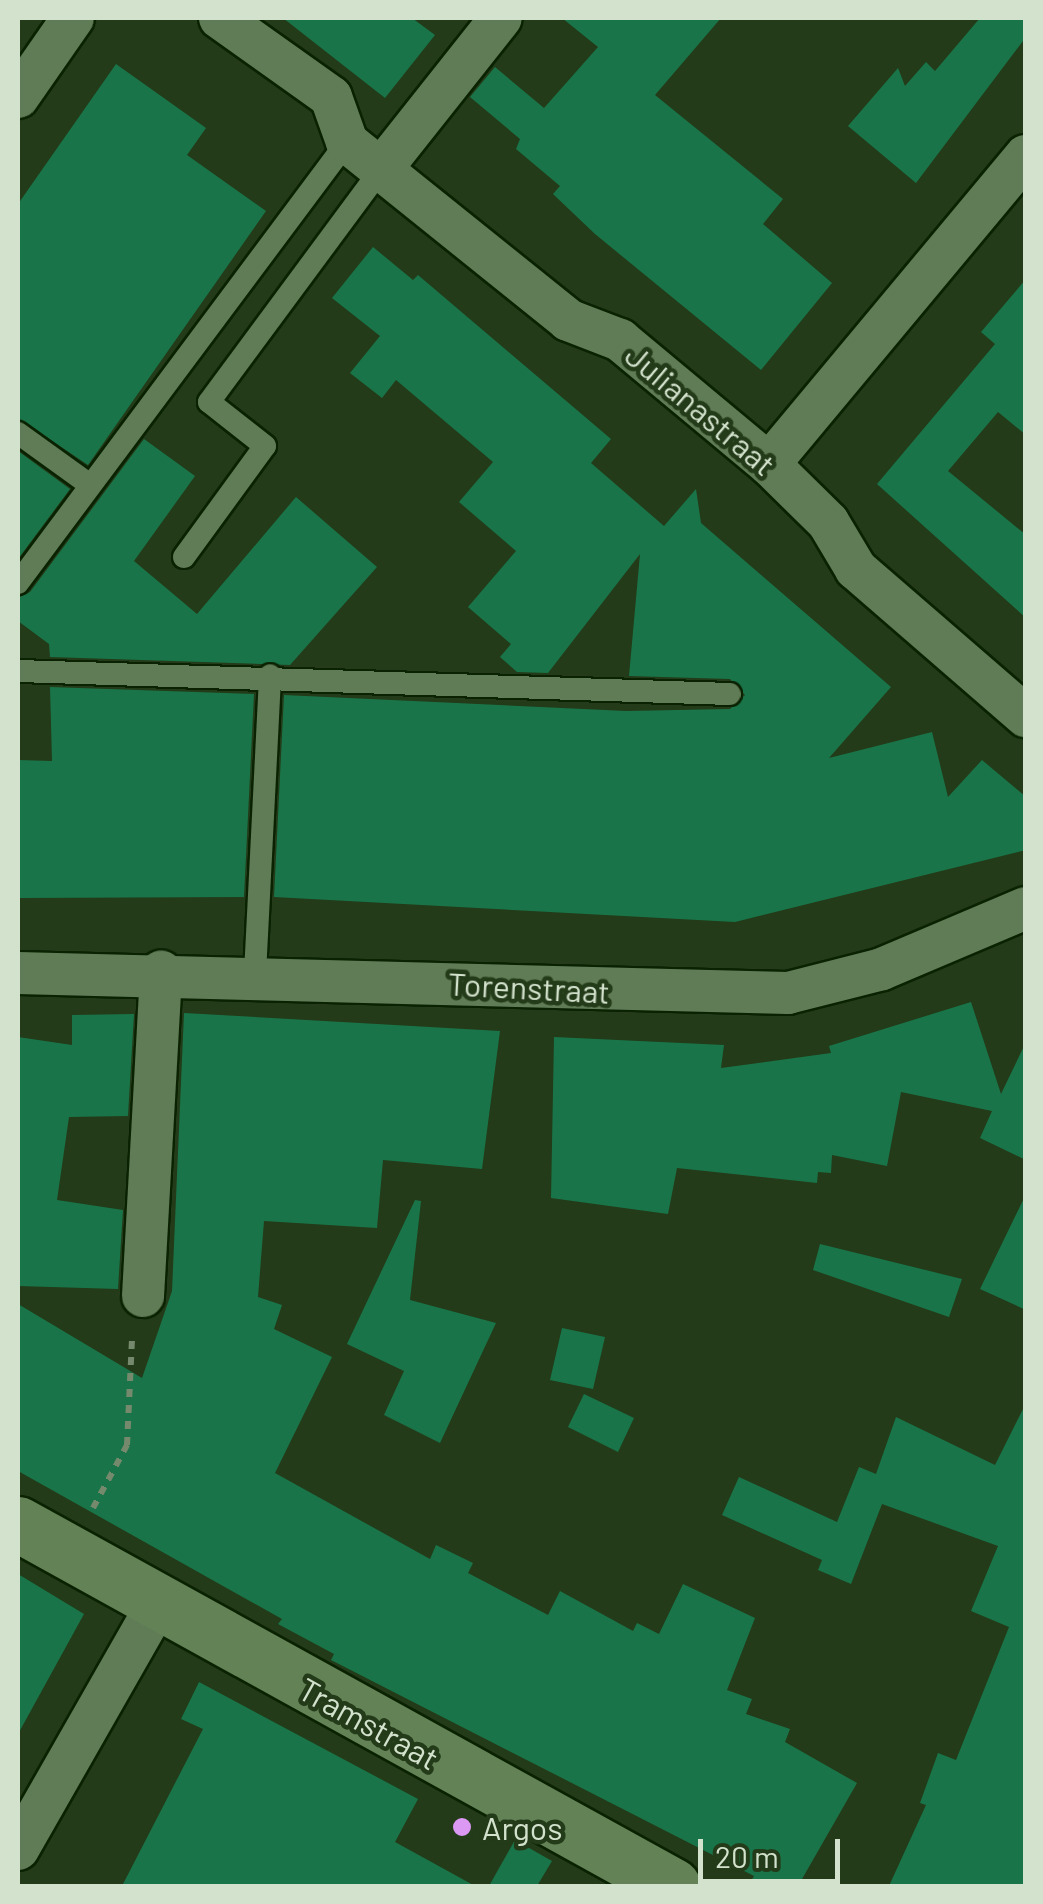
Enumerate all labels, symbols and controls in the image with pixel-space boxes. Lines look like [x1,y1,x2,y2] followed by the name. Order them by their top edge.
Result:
[618,335,784,483] street label: Julianastraat
[447,964,611,1010] street label: Torenstraat
[292,1669,446,1777] street label: Tramstraat
[482,1808,563,1846] place label: Argos
[451,1816,473,1838] marker: Argos
[703,1819,846,1881] scale bar
[715,1838,779,1874] text: 20 m

